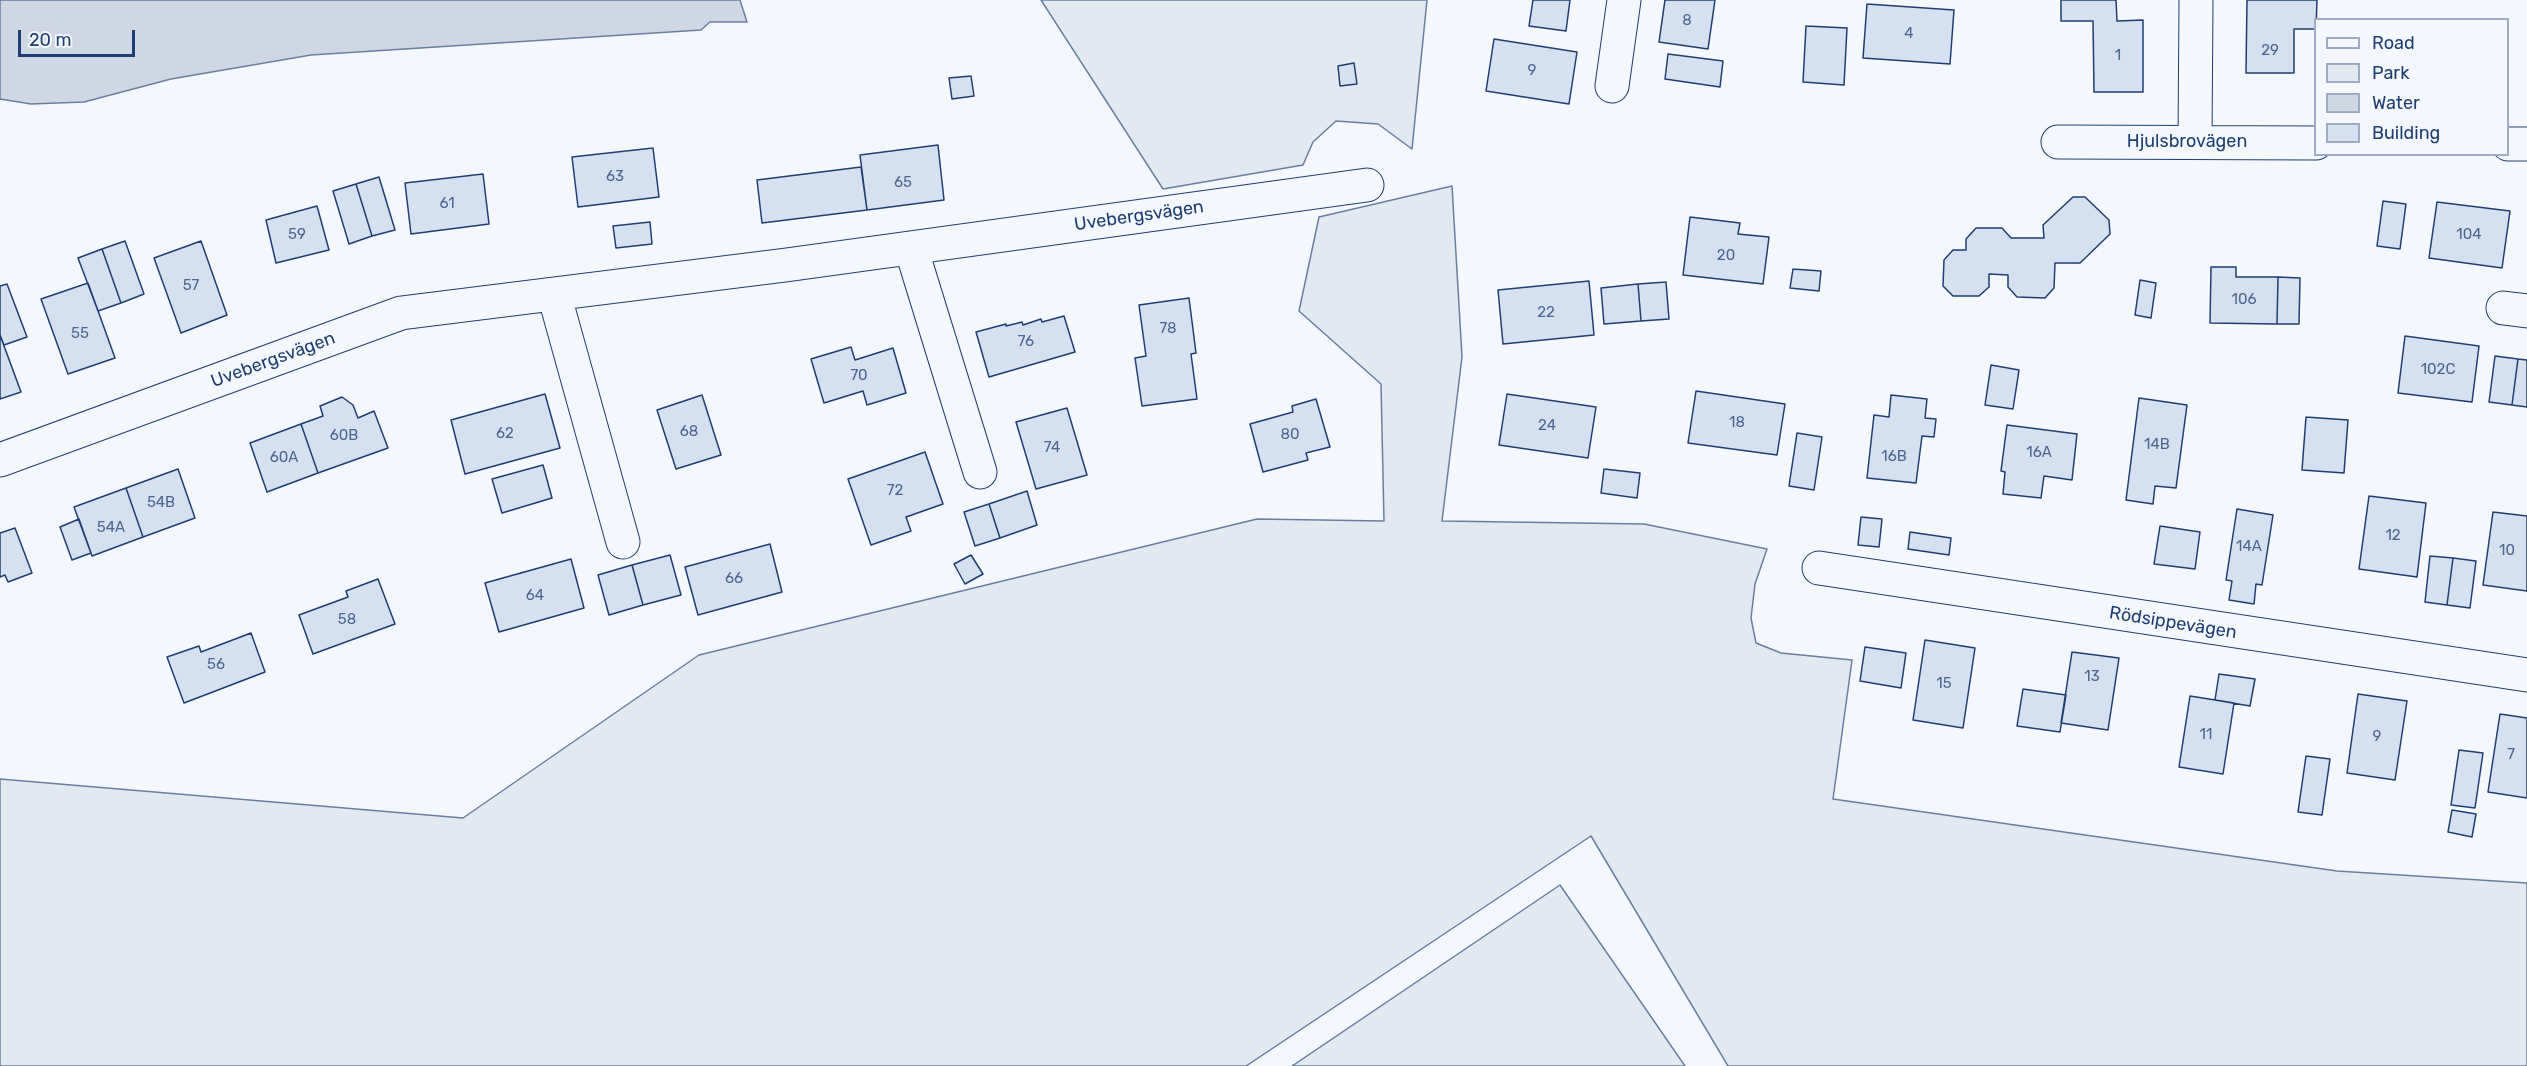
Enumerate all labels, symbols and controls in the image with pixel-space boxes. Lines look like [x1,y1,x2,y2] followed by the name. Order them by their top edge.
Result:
[1682,12,1692,30] house number: 8
[21,18,138,56] scale bar
[2314,18,2509,156] legend
[1904,25,1914,43] house number: 4
[29,29,71,51] text: 20 m
[2372,32,2415,54] text: Road
[2261,42,2279,60] house number: 29
[2115,47,2121,65] house number: 1
[1528,62,1536,80] house number: 9
[2372,62,2409,84] text: Park
[2372,92,2420,114] text: Water
[2372,122,2440,144] text: Building
[2127,131,2247,153] street label: Hjulsbrovägen
[606,168,624,186] house number: 63
[894,174,912,192] house number: 65
[439,195,455,213] house number: 61
[1073,196,1205,236] street label: Uvebergsvägen
[288,226,306,244] house number: 59
[2456,226,2482,244] house number: 104
[1717,247,1735,265] house number: 20
[183,277,199,295] house number: 57
[2232,291,2256,309] house number: 106
[1537,304,1555,322] house number: 22
[1159,320,1177,338] house number: 78
[71,325,89,343] house number: 55
[208,328,338,392] street label: Uvebergsvägen
[1018,333,1034,351] house number: 76
[2421,361,2455,379] house number: 102C
[850,367,868,385] house number: 70
[1729,414,1745,432] house number: 18
[1538,417,1556,435] house number: 24
[680,423,698,441] house number: 68
[496,425,514,443] house number: 62
[1280,426,1300,444] house number: 80
[330,427,358,445] house number: 60B
[2144,436,2170,454] house number: 14B
[1044,439,1060,457] house number: 74
[2026,444,2052,462] house number: 16A
[1881,448,1907,466] house number: 16B
[270,449,298,467] house number: 60A
[887,482,903,500] house number: 72
[147,494,175,512] house number: 54B
[97,519,125,537] house number: 54A
[2385,527,2401,545] house number: 12
[2236,538,2262,556] house number: 14A
[2499,542,2515,560] house number: 10
[725,570,743,588] house number: 66
[526,587,544,605] house number: 64
[2108,602,2238,644] street label: Rödsippevägen
[338,611,356,629] house number: 58
[207,656,225,674] house number: 56
[2084,668,2100,686] house number: 13
[1936,675,1952,693] house number: 15
[2200,726,2212,744] house number: 11
[2373,728,2381,746] house number: 9
[2507,746,2515,764] house number: 7

